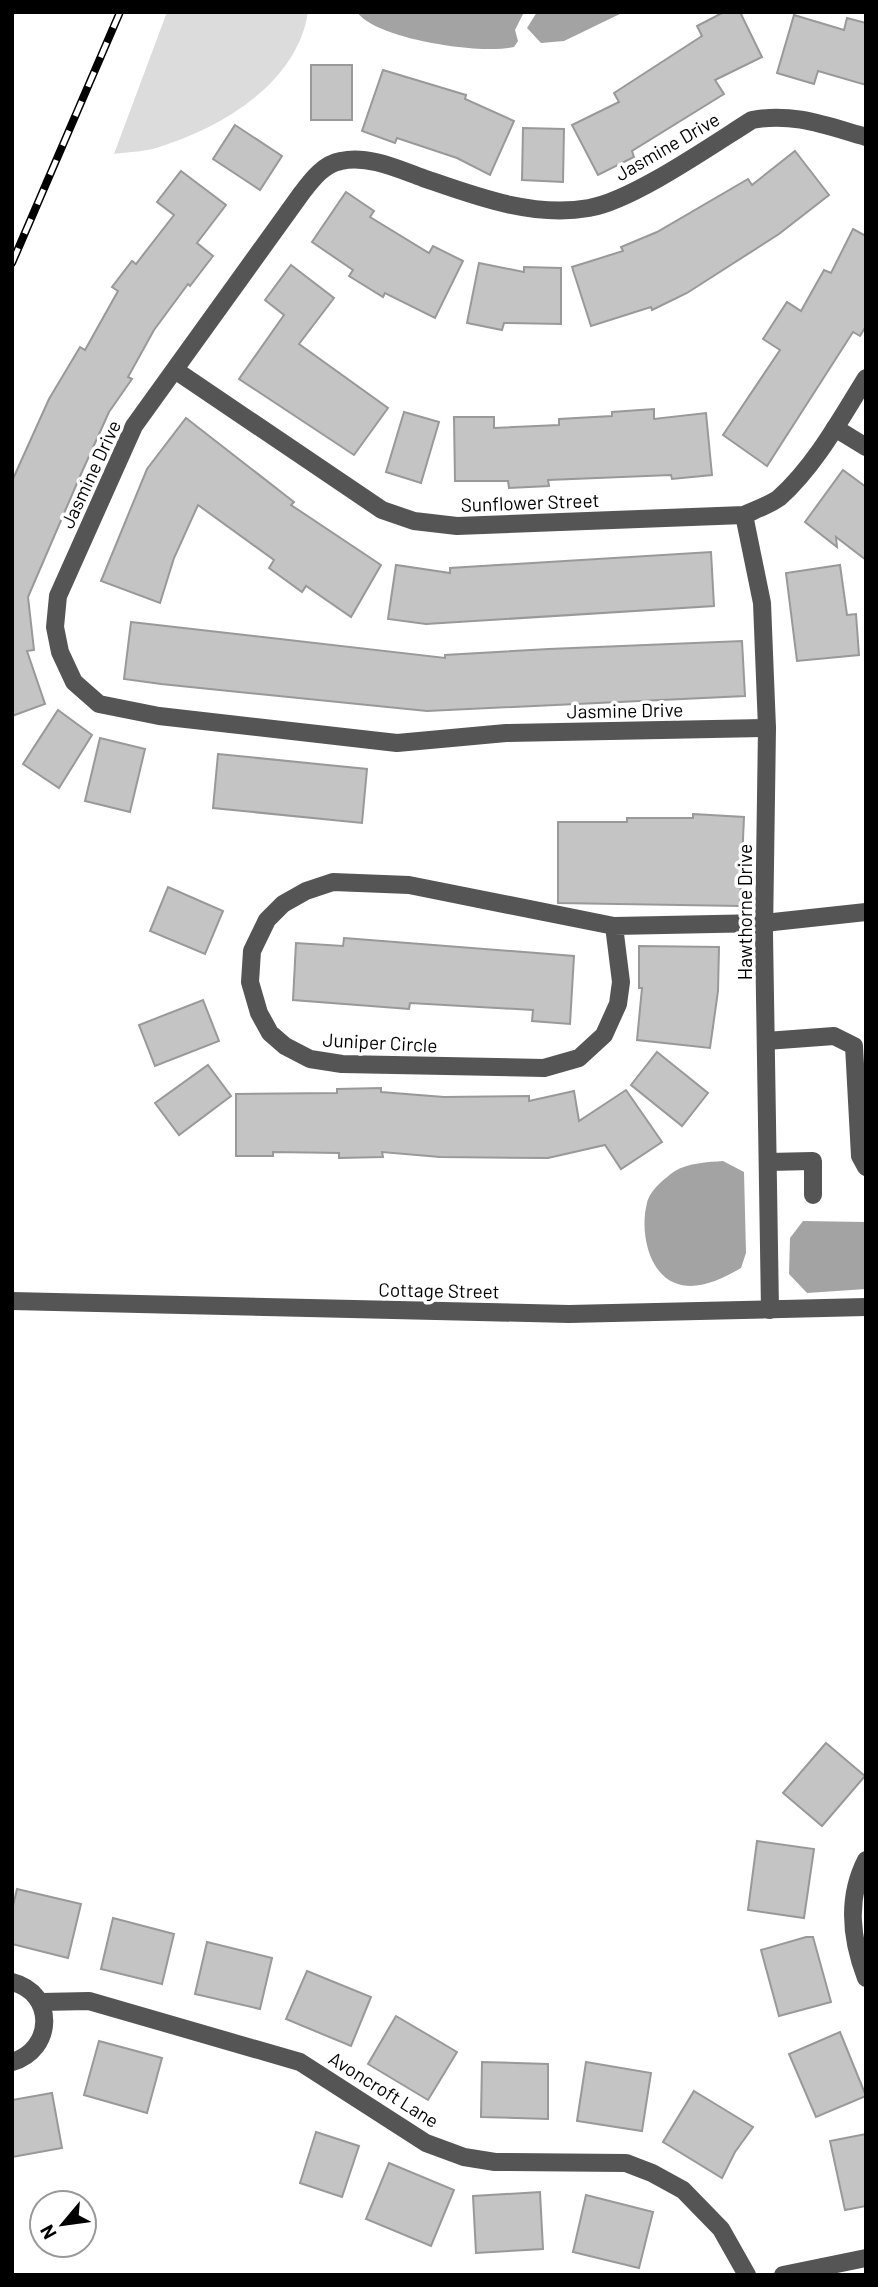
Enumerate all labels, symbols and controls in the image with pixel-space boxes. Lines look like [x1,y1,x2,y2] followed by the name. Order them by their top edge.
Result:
[611,107,723,185] street label: Jasmine Drive
[55,416,125,532] street label: Jasmine Drive
[460,488,600,516] street label: Sunflower Street
[566,697,684,723] street label: Jasmine Drive
[733,844,756,980] street label: Hawthorne Drive
[322,1028,438,1056] street label: Juniper Circle
[378,1277,500,1303] street label: Cottage Street
[325,2046,443,2132] street label: Avoncroft Lane
[28,2189,98,2259] north arrow
[35,2221,61,2244] text: N

